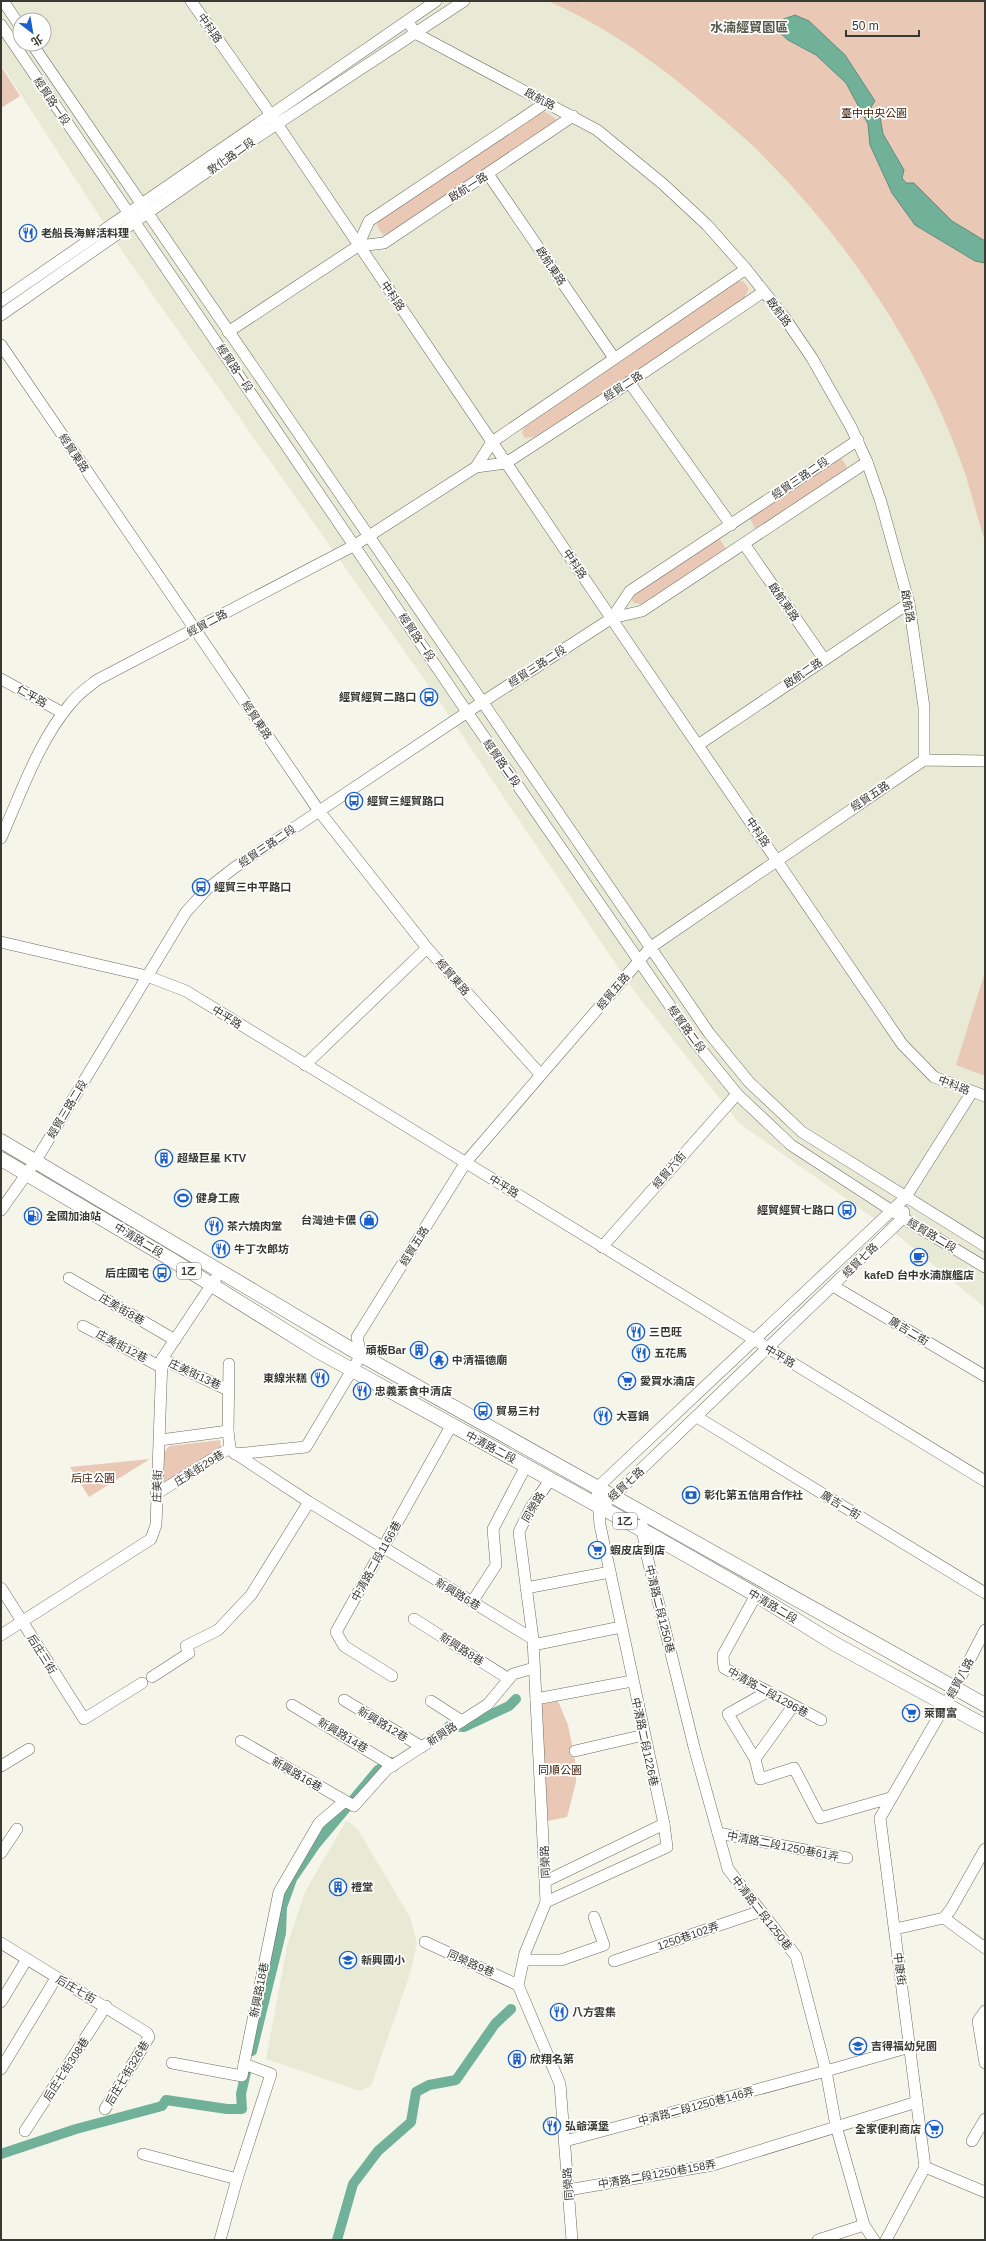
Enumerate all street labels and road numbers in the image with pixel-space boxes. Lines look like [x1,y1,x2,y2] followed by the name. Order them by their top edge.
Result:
[196,11,224,45] street label: 中科路
[32,75,72,127] street label: 經貿路一段
[523,86,557,112] street label: 啟航路
[205,135,257,177] street label: 敦化路二段
[446,170,490,204] street label: 啟航一路
[534,244,568,288] street label: 啟航東路
[379,279,407,313] street label: 中科路
[764,295,794,329] street label: 啟航路
[215,342,255,394] street label: 經貿路一段
[601,369,645,403] street label: 經貿二路
[57,431,91,475] street label: 經貿東路
[769,455,831,501] street label: 經貿三路二段
[561,547,589,581] street label: 中科路
[766,581,802,623] street label: 啟航東路
[899,589,917,623] street label: 啟航路
[185,607,229,639] street label: 經貿二路
[397,611,437,663] street label: 經貿路一段
[506,643,568,689] street label: 經貿三路二段
[781,656,825,690] street label: 啟航二路
[15,683,49,709] street label: 仁平路
[240,698,274,742] street label: 經貿東路
[481,737,523,789] street label: 經貿路二段
[848,779,892,813] street label: 經貿五路
[744,815,772,849] street label: 中科路
[236,823,298,869] street label: 經貿三路二段
[434,956,472,998] street label: 經貿東路
[594,970,632,1012] street label: 經貿五路
[210,1003,244,1031] street label: 中平路
[666,1003,708,1055] street label: 經貿路二段
[936,1073,972,1097] street label: 中科路
[45,1078,89,1140] street label: 經貿三路二段
[650,1149,688,1191] street label: 經貿六街
[487,1172,521,1200] street label: 中平路
[905,1216,959,1254] street label: 經貿路二段
[112,1221,166,1259] street label: 中清路二段
[397,1224,431,1268] street label: 經貿五路
[840,1240,880,1280] street label: 經貿七路
[177,1263,201,1279] road number: 1乙
[97,1291,147,1327] street label: 庄美街8巷
[887,1315,931,1347] street label: 廣吉二街
[94,1327,150,1365] street label: 庄美街12巷
[763,1342,797,1370] street label: 中平路
[167,1357,223,1391] street label: 庄美街13巷
[464,1429,518,1465] street label: 中清路二段
[172,1448,226,1488] street label: 庄美街29巷
[606,1465,646,1503] street label: 經貿七路
[150,1469,164,1503] street label: 庄美街
[819,1489,863,1521] street label: 廣吉一街
[519,1490,547,1524] street label: 同榮路
[613,1513,637,1529] road number: 1乙
[349,1519,403,1603] street label: 中清路二段1166巷
[643,1564,677,1654] street label: 中清路二段1250巷
[433,1576,483,1612] street label: 新興路6巷
[746,1587,800,1625] street label: 中清路二段
[438,1630,486,1668] street label: 新興路8巷
[25,1632,59,1676] street label: 后庄三街
[944,1656,976,1700] street label: 經貿八路
[726,1665,810,1719] street label: 中清路二段1296巷
[630,1696,660,1788] street label: 中清路二段1226巷
[356,1704,410,1744] street label: 新興路12巷
[316,1715,370,1755] street label: 新興路14巷
[425,1720,459,1748] street label: 新興路
[270,1755,324,1793] street label: 新興路16巷
[726,1829,840,1863] street label: 中清路二段1250巷61弄
[538,1845,552,1879] street label: 同榮路
[729,1874,795,1952] street label: 中清路二段1250巷
[655,1920,721,1952] street label: 1250巷102弄
[446,1947,496,1979] street label: 同榮路9巷
[892,1952,908,1986] street label: 中康街
[248,1961,270,2019] street label: 新興路18巷
[54,1973,98,2005] street label: 后庄七街
[41,2035,91,2103] street label: 后庄七街308巷
[103,2038,151,2108] street label: 后庄七街326巷
[637,2085,755,2127] street label: 中清路二段1250巷146弄
[597,2158,717,2190] street label: 中清路二段1250巷158弄
[561,2167,575,2201] street label: 同榮路

